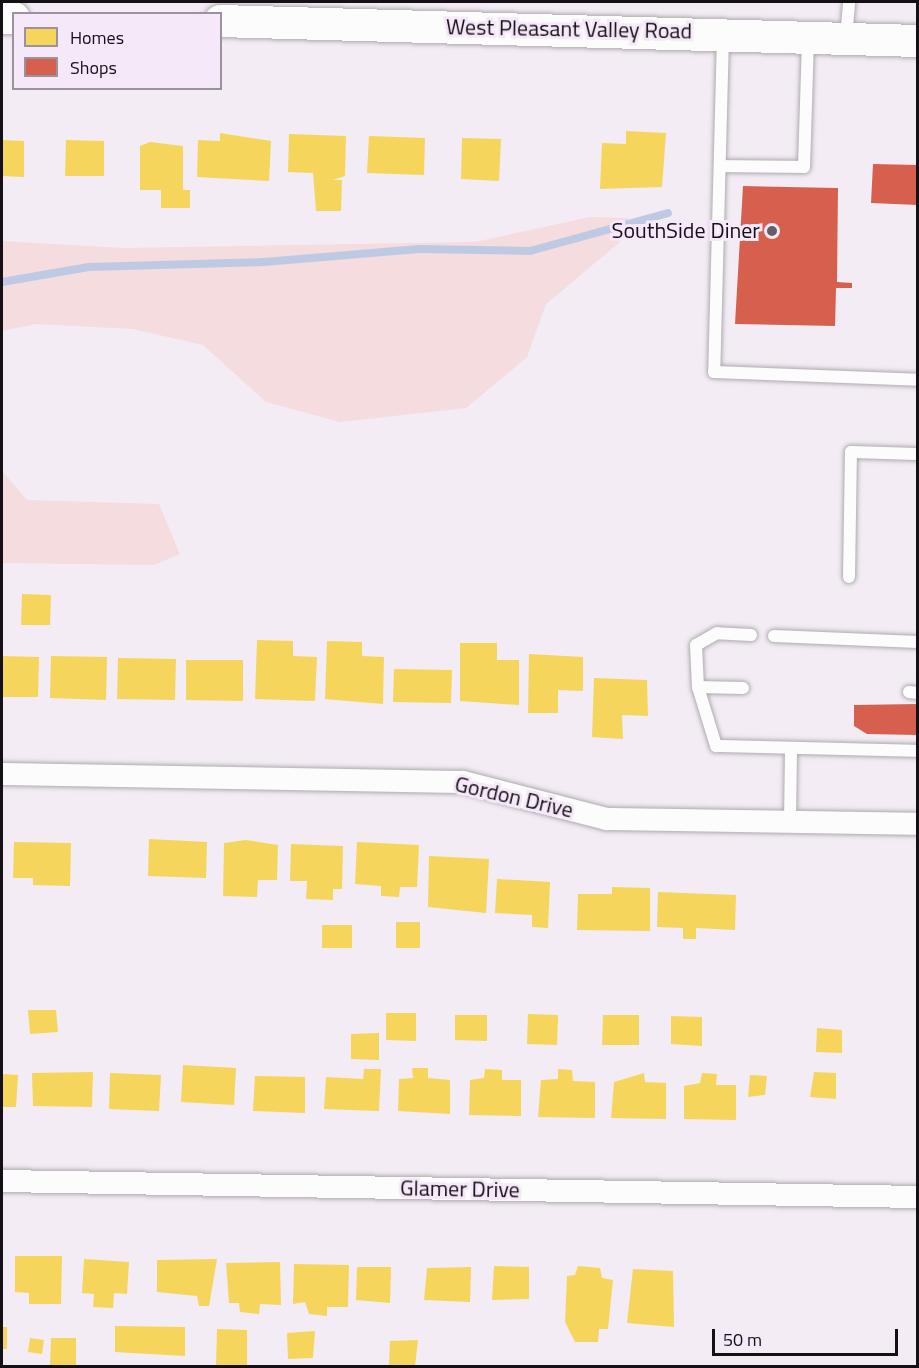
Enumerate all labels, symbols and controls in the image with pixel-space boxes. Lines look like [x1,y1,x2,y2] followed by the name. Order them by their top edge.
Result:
[12,12,222,90] legend
[446,14,692,44] street label: West Pleasant Valley Road
[70,24,124,51] text: Homes
[70,54,117,81] text: Shops
[612,218,760,244] place label: SouthSide Diner
[765,224,779,238] marker: SouthSide Diner
[452,771,576,823] street label: Gordon Drive
[400,1175,520,1203] street label: Glamer Drive
[715,1317,901,1355] scale bar
[723,1326,762,1353] text: 50 m

